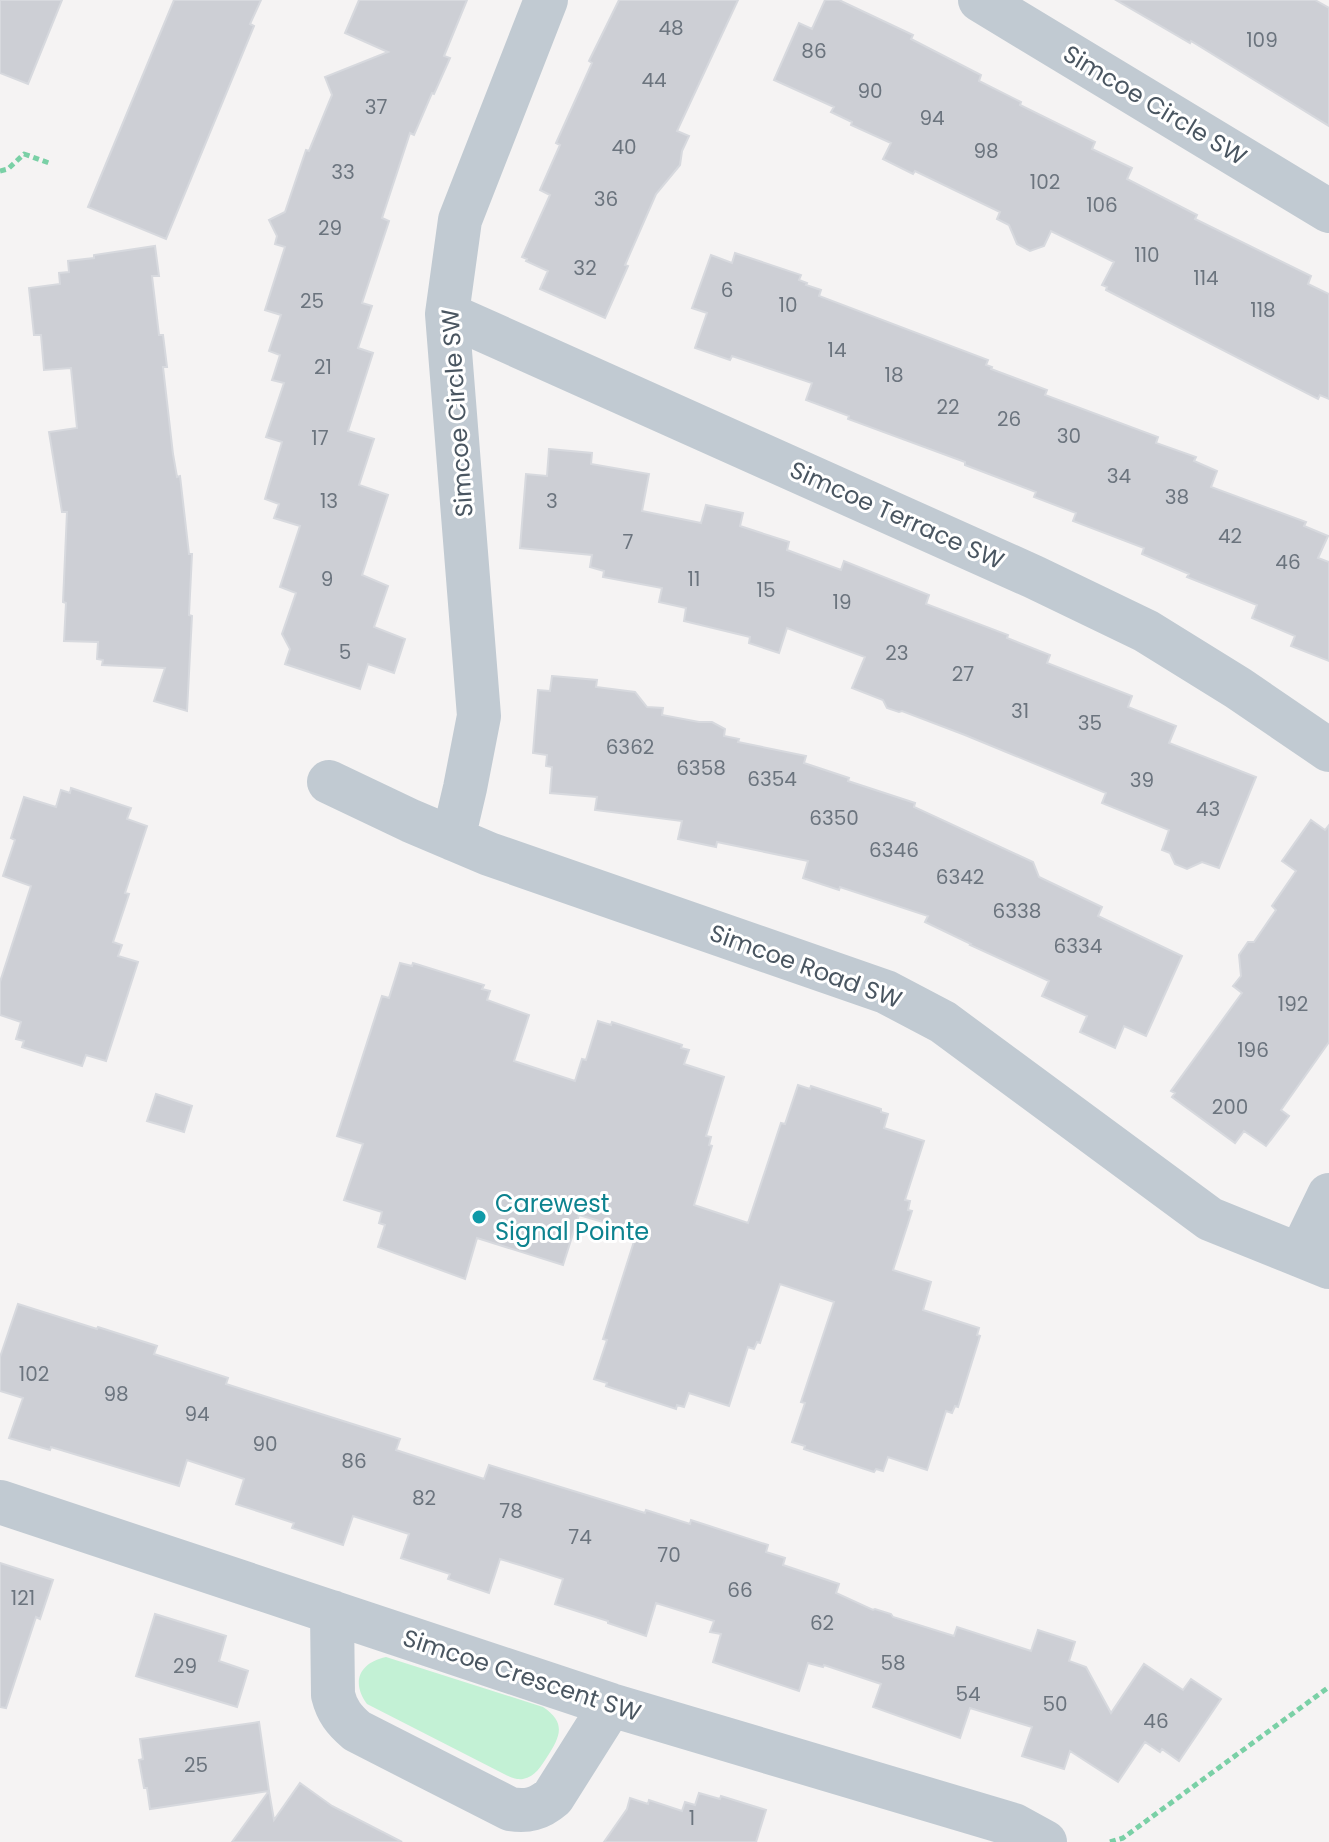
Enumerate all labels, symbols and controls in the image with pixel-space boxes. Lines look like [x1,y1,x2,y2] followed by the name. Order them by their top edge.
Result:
[658,14,684,42] house number: 48
[1246,26,1278,54] house number: 109
[801,37,827,65] house number: 86
[1057,37,1253,173] street label: Simcoe Circle SW
[641,66,667,94] house number: 44
[857,77,883,105] house number: 90
[365,93,387,121] house number: 37
[919,104,945,132] house number: 94
[611,133,637,161] house number: 40
[973,137,999,165] house number: 98
[331,158,355,186] house number: 33
[1030,168,1060,196] house number: 102
[594,185,618,213] house number: 36
[1086,191,1118,219] house number: 106
[318,214,342,242] house number: 29
[1134,241,1160,269] house number: 110
[573,254,597,282] house number: 32
[1193,264,1219,292] house number: 114
[721,276,733,304] house number: 6
[300,287,324,315] house number: 25
[779,291,797,319] house number: 10
[1250,296,1276,324] house number: 118
[433,308,481,518] street label: Simcoe Circle SW
[828,336,846,364] house number: 14
[314,353,332,381] house number: 21
[884,361,904,389] house number: 18
[937,393,960,421] house number: 22
[997,405,1021,433] house number: 26
[1057,422,1081,450] house number: 30
[311,424,329,452] house number: 17
[785,453,1009,577] street label: Simcoe Terrace SW
[1107,462,1131,490] house number: 34
[1165,483,1189,511] house number: 38
[320,487,338,515] house number: 13
[546,487,558,515] house number: 3
[1218,522,1242,550] house number: 42
[623,528,634,556] house number: 7
[1275,548,1301,576] house number: 46
[321,565,333,593] house number: 9
[688,565,700,593] house number: 11
[757,576,775,604] house number: 15
[833,588,852,616] house number: 19
[339,638,351,666] house number: 5
[885,639,909,667] house number: 23
[952,660,974,688] house number: 27
[1011,697,1029,725] house number: 31
[1078,709,1102,737] house number: 35
[606,733,654,761] house number: 6362
[676,754,726,782] house number: 6358
[747,765,797,793] house number: 6354
[1130,766,1154,794] house number: 39
[1196,795,1220,823] house number: 43
[809,804,859,832] house number: 6350
[869,836,919,864] house number: 6346
[936,863,984,891] house number: 6342
[993,897,1041,925] house number: 6338
[705,916,907,1016] street label: Simcoe Road SW
[1054,932,1102,960] house number: 6334
[1278,990,1308,1018] house number: 192
[1237,1036,1269,1064] house number: 196
[1212,1093,1248,1121] house number: 200
[495,1187,649,1248] place label: Carewest Signal Pointe
[470,1208,488,1226] marker: Carewest Signal Pointe
[19,1360,49,1388] house number: 102
[103,1380,129,1408] house number: 98
[184,1400,210,1428] house number: 94
[252,1430,278,1458] house number: 90
[341,1447,367,1475] house number: 86
[412,1484,436,1512] house number: 82
[499,1497,523,1525] house number: 78
[568,1523,592,1551] house number: 74
[657,1541,681,1569] house number: 70
[727,1576,753,1604] house number: 66
[11,1584,35,1612] house number: 121
[810,1609,834,1637] house number: 62
[399,1621,645,1729] street label: Simcoe Crescent SW
[880,1649,906,1677] house number: 58
[173,1652,197,1680] house number: 29
[955,1680,981,1708] house number: 54
[1042,1690,1068,1718] house number: 50
[1143,1707,1169,1735] house number: 46
[184,1751,208,1779] house number: 25
[689,1804,695,1832] house number: 1

